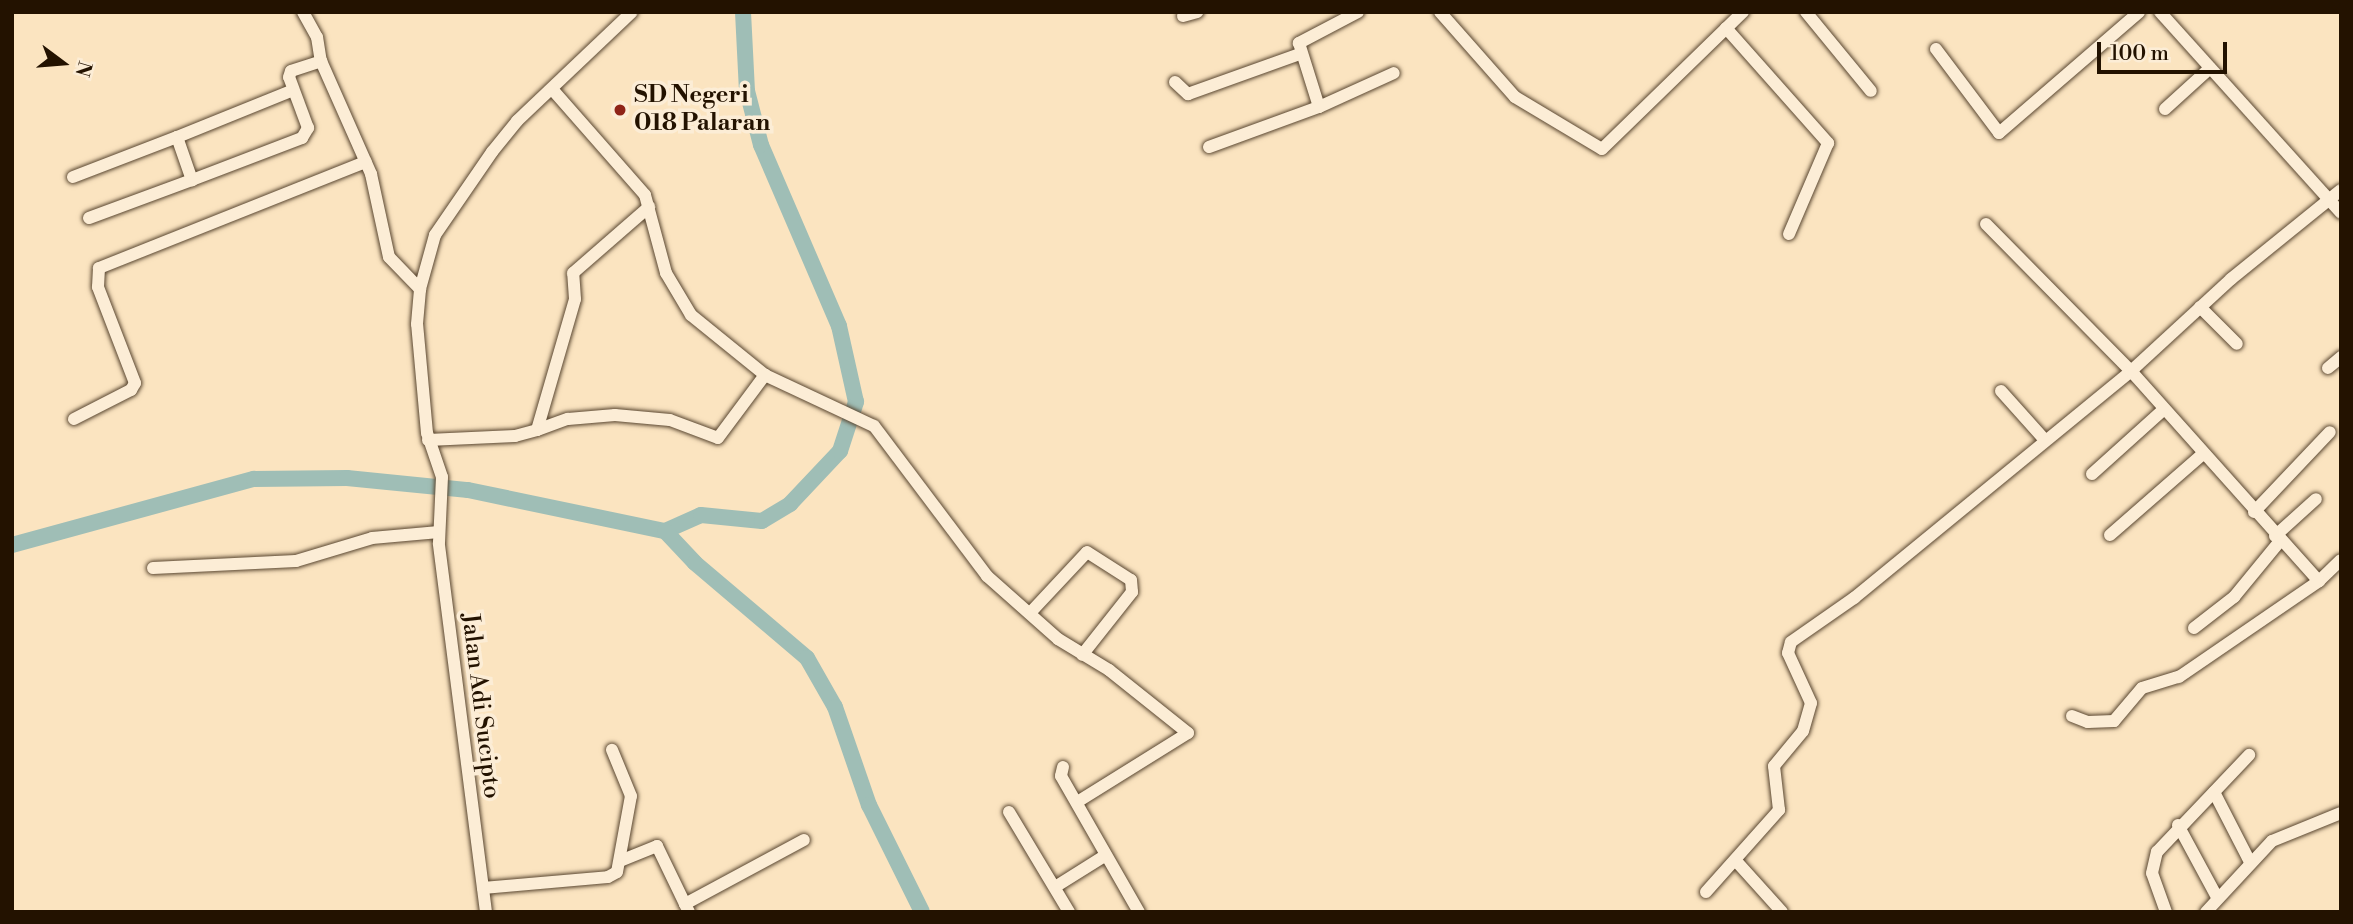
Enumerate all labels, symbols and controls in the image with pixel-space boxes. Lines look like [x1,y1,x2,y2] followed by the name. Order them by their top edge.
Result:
[28,28,98,98] north arrow
[2101,28,2230,72] scale bar
[2110,41,2169,67] text: 100 m
[70,58,97,79] text: N
[634,82,770,138] place label: SD Negeri 018 Palaran
[612,102,628,118] marker: SD Negeri 018 Palaran
[454,612,506,800] street label: Jalan Adi Sucipto

